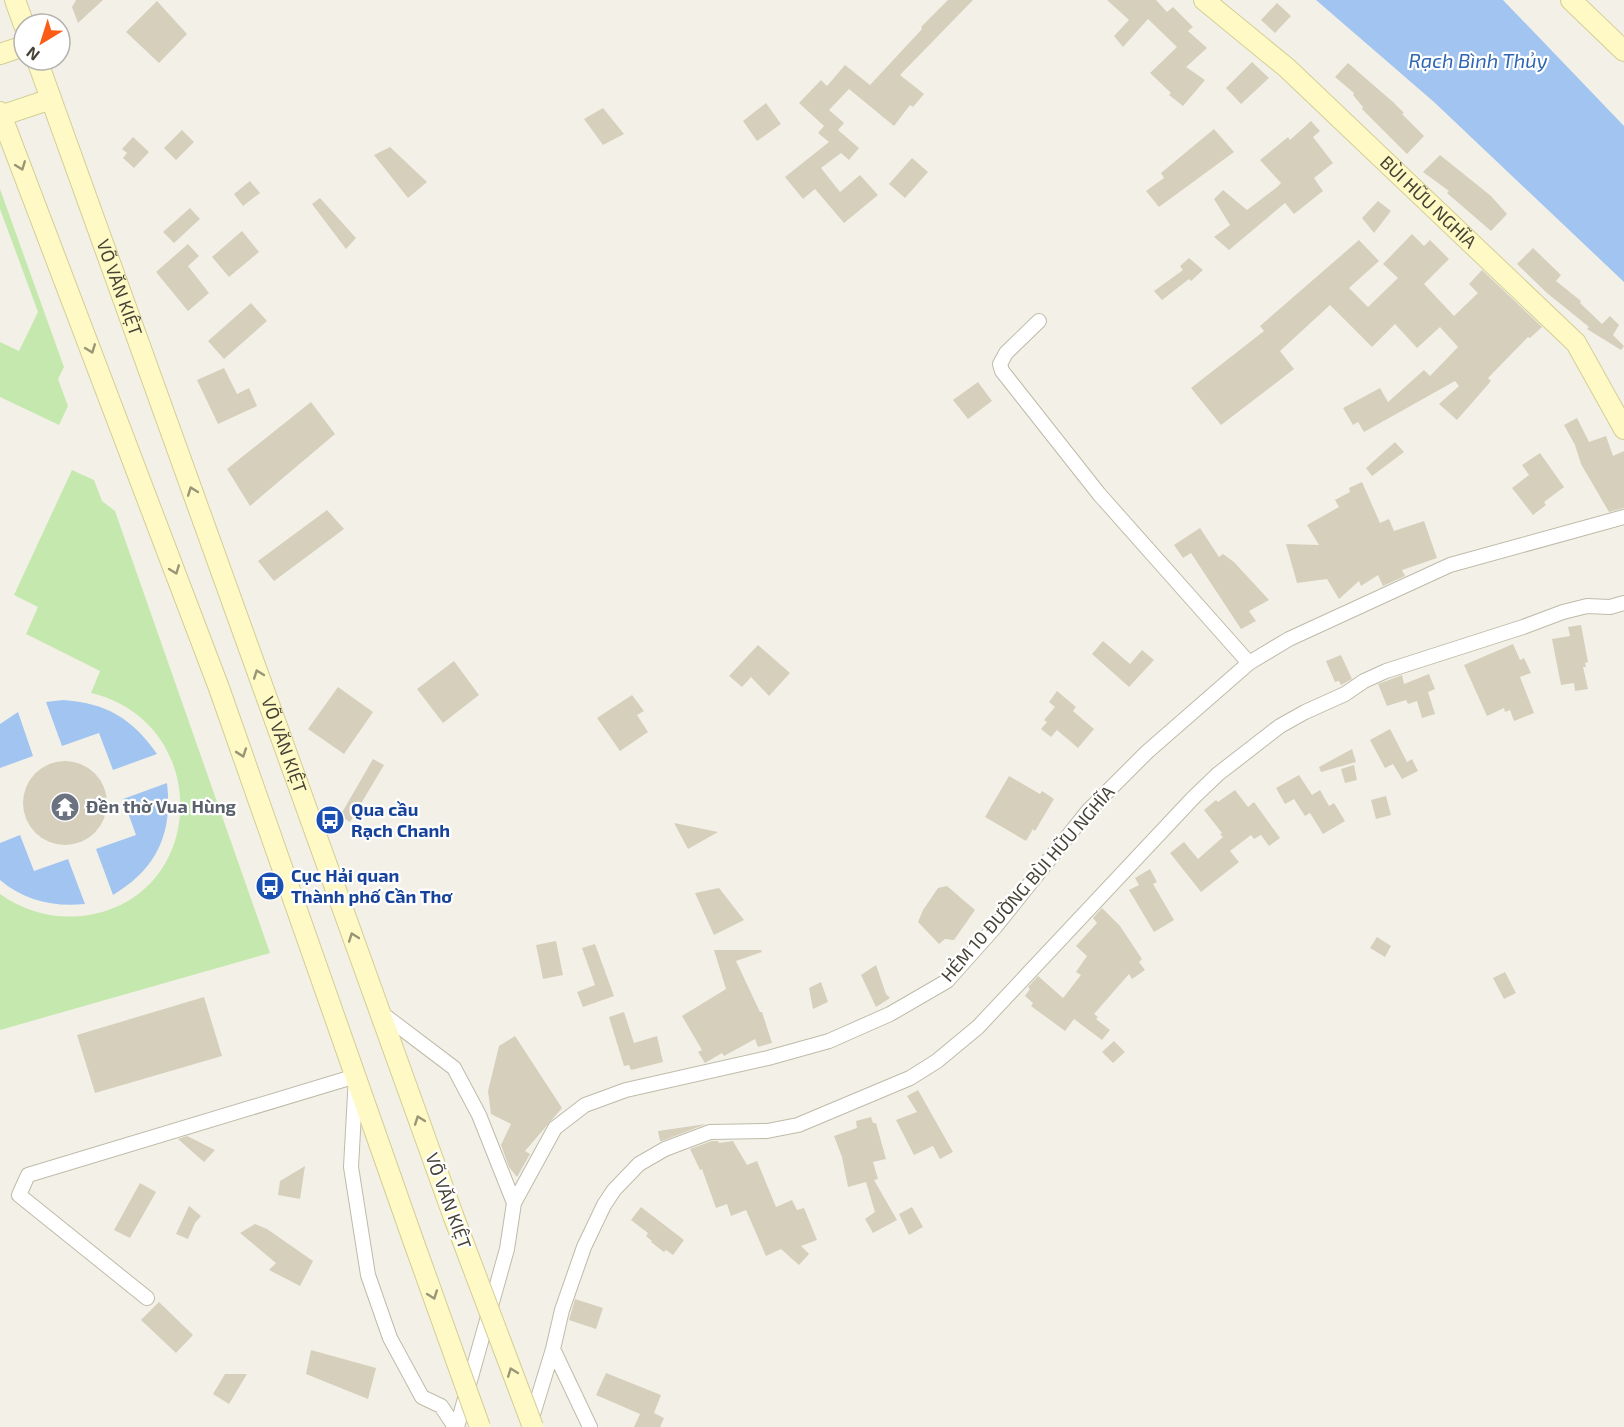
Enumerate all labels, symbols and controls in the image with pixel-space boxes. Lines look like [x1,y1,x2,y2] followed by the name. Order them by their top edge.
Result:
[12,12,72,72] north arrow
[22,43,43,65] text: N
[1409,48,1548,73] water label: Rạch Bình Thủy
[1376,151,1482,253] street label: BÙI HỮU NGHĨA
[14,160,26,171] one-way arrow
[93,236,148,339] street label: VÕ VĂN KIỆT
[83,343,96,353] one-way arrow
[187,486,200,497] one-way arrow
[167,564,180,575] one-way arrow
[253,670,266,680] one-way arrow
[257,693,312,796] street label: VÕ VĂN KIỆT
[235,747,248,758] one-way arrow
[936,780,1119,986] street label: HẺM 10 ĐƯỜNG BÙI HỮU NGHĨA
[49,791,81,823] temple icon: Đền thờ Vua Hùng
[86,795,237,817] place label: Đền thờ Vua Hùng
[351,798,450,841] place label: Qua cầu Rạch Chanh
[314,804,346,836] bus stop icon: Qua cầu Rạch Chanh
[291,864,453,907] place label: Cục Hải quan Thành phố Cần Thơ
[254,870,286,902] bus stop icon: Cục Hải quan Thành phố Cần Thơ
[348,932,360,943] one-way arrow
[414,1116,426,1127] one-way arrow
[421,1150,477,1252] street label: VÕ VĂN KIỆT
[425,1289,438,1300] one-way arrow
[507,1367,519,1378] one-way arrow

